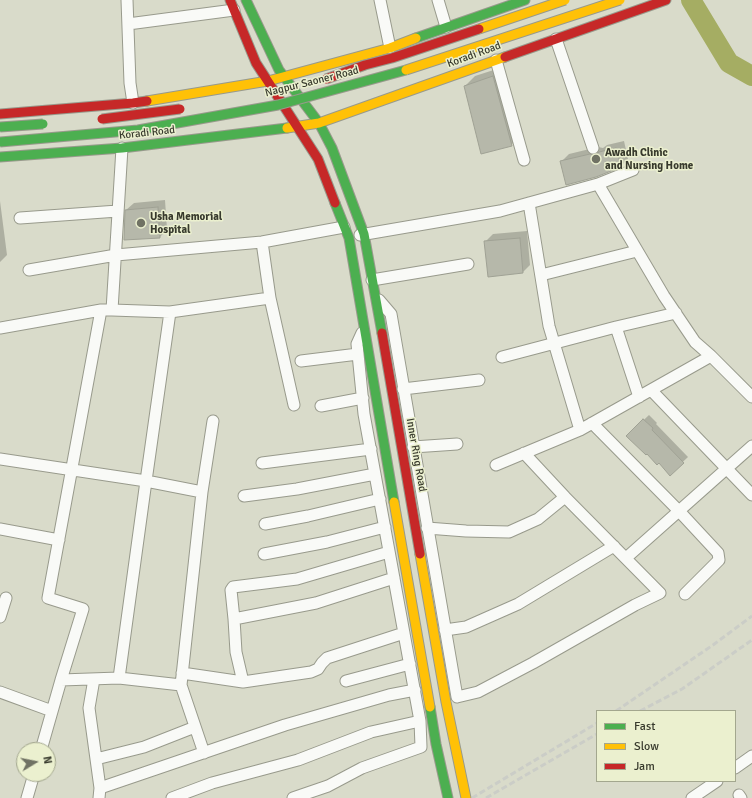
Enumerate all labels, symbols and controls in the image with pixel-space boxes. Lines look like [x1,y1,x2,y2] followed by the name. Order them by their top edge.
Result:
[445,39,503,71] street label: Koradi Road
[264,64,360,100] street label: Nagpur Saoner Road
[118,123,176,143] street label: Koradi Road
[605,146,693,172] place label: Awadh Clinic and Nursing Home
[590,153,602,165] marker: Awadh Clinic and Nursing Home
[150,210,222,236] place label: Usha Memorial Hospital
[135,217,147,229] marker: Usha Memorial Hospital
[403,417,429,493] street label: Inner Ring Road
[596,710,736,782] legend
[634,719,655,734] text: Fast
[634,739,659,754] text: Slow
[16,742,56,782] north arrow
[40,755,54,765] text: N
[634,759,655,774] text: Jam

